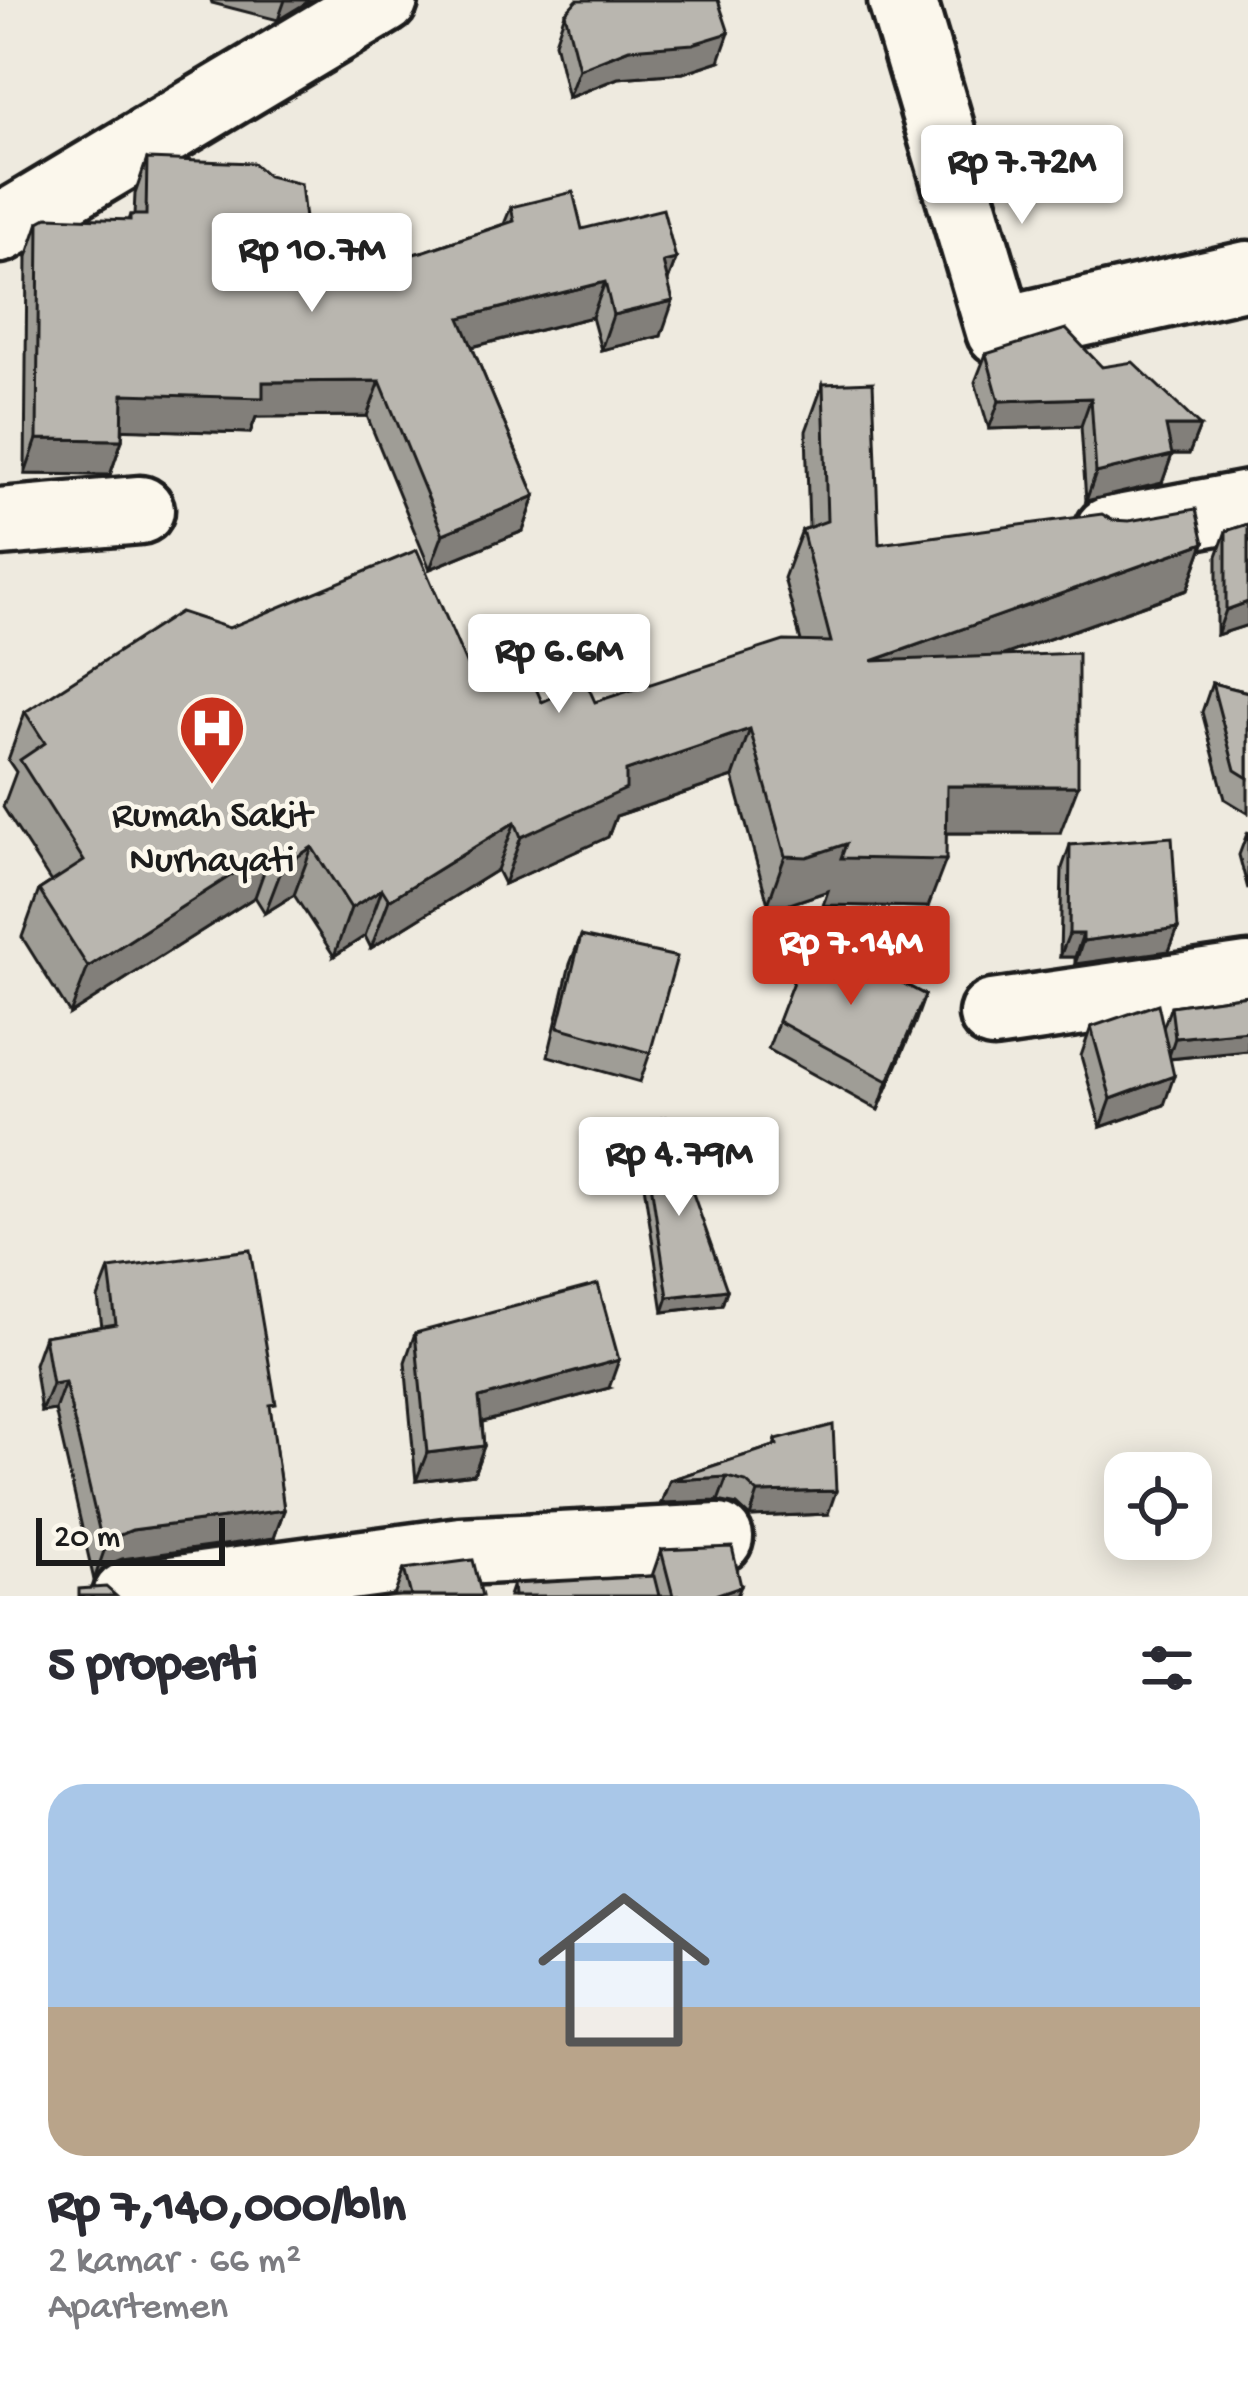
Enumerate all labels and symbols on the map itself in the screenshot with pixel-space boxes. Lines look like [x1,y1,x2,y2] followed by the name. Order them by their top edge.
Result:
[898,125,1146,227] pin: Rp 7.72M
[188,213,436,315] pin: Rp 10.7M
[448,614,670,716] pin: Rp 6.6M
[177,693,247,787] hospital icon: Rumah Sakit Nurhayati
[112,795,315,886] place label: Rumah Sakit Nurhayati
[727,906,975,1008] pin: Rp 7.14M
[555,1117,803,1219] pin: Rp 4.79M
[36,1512,225,1565] scale bar

